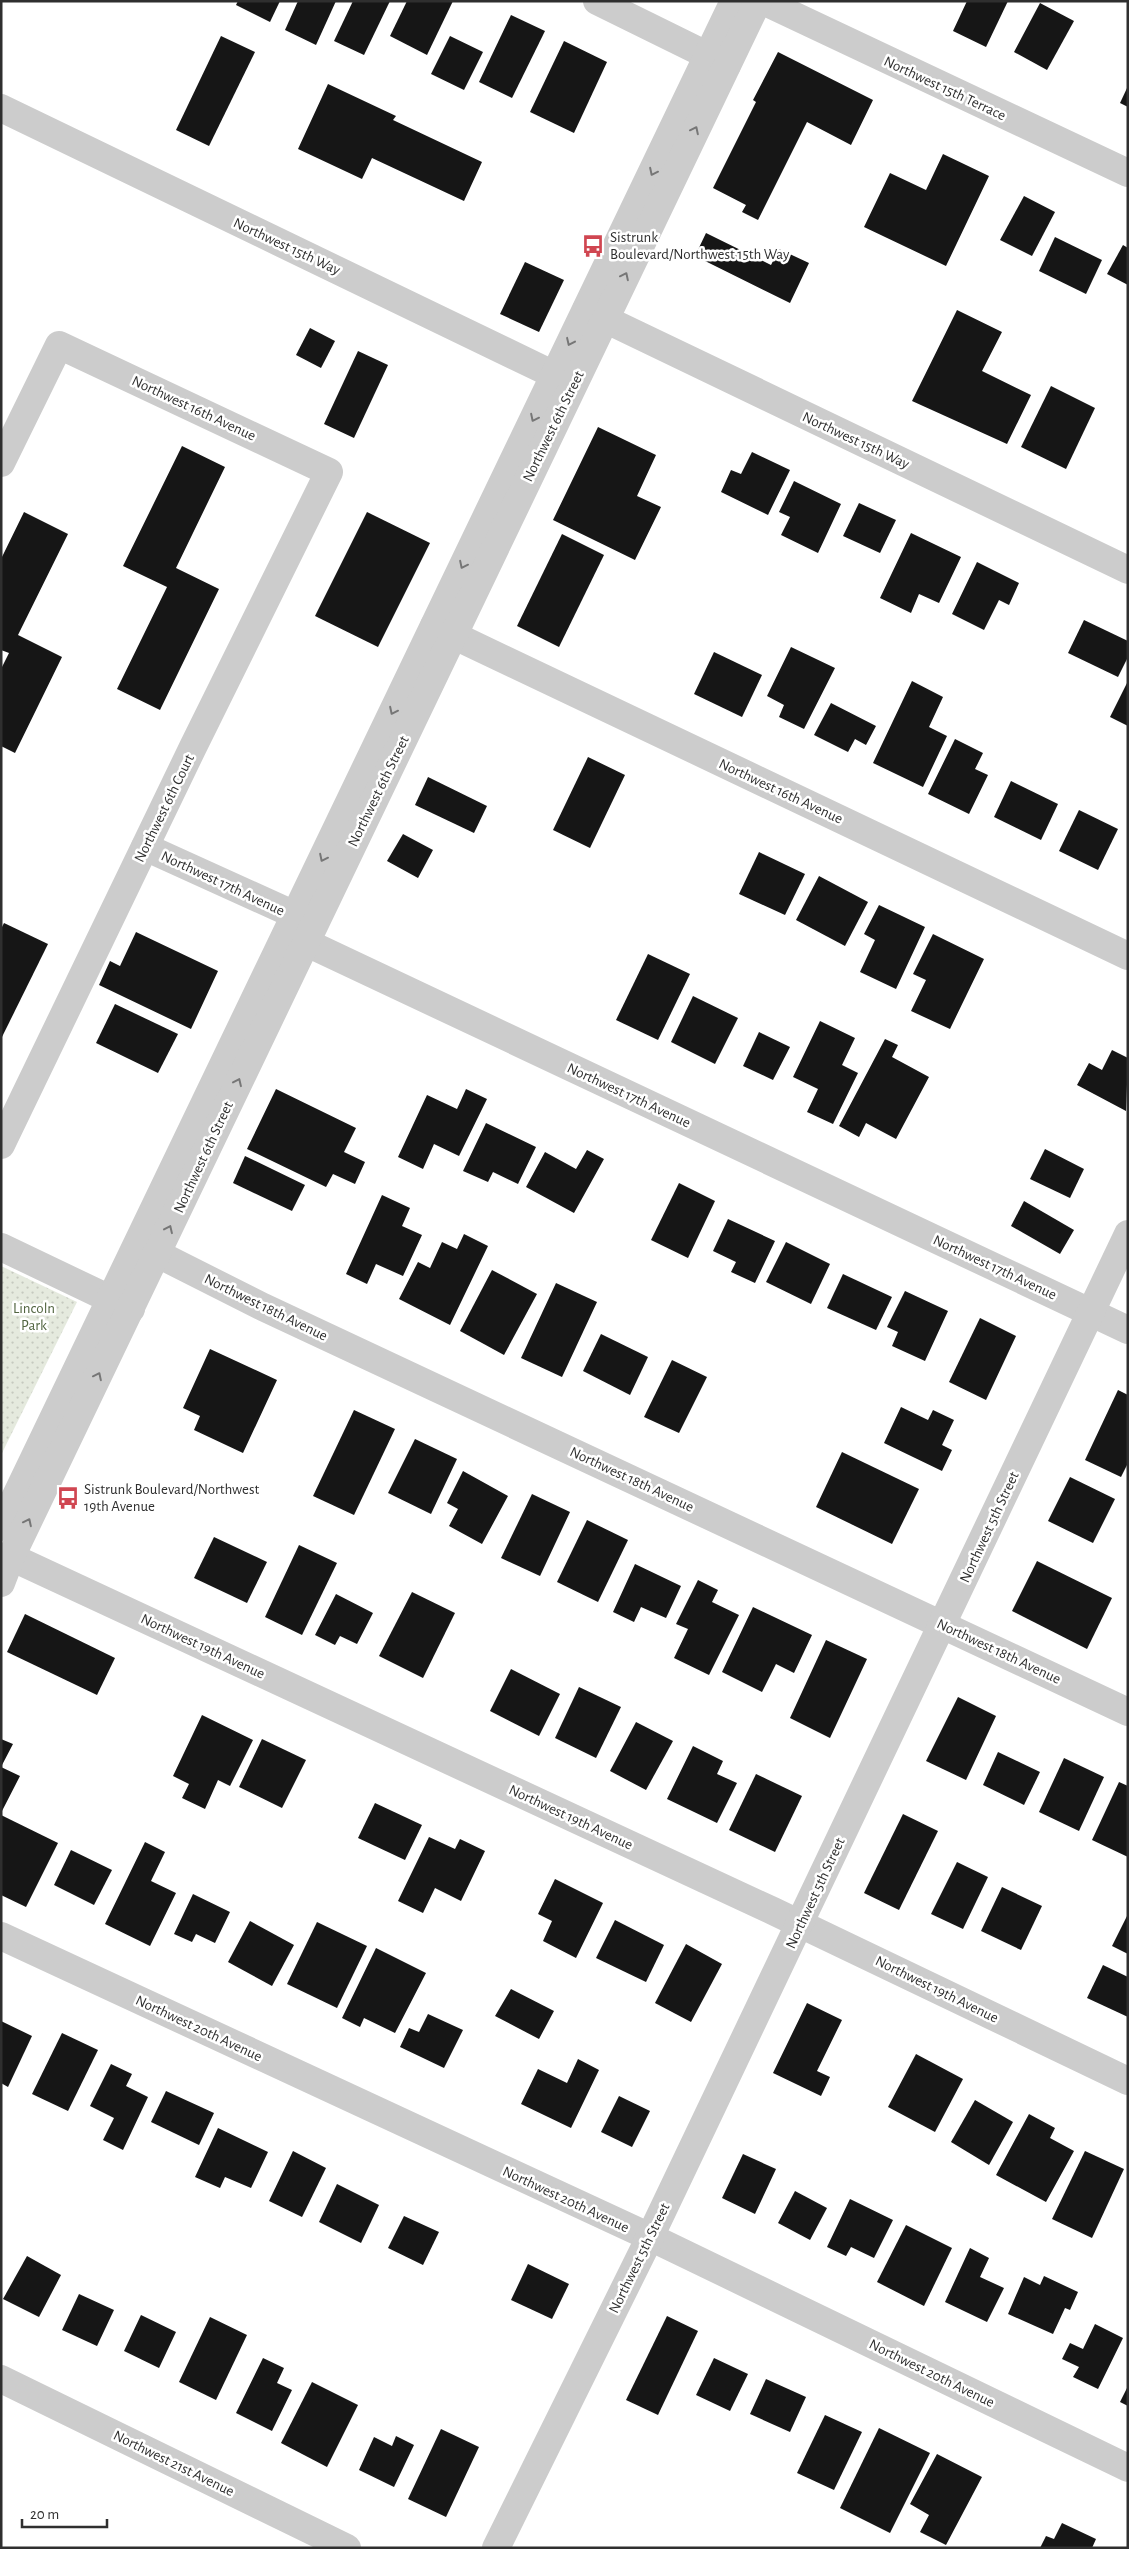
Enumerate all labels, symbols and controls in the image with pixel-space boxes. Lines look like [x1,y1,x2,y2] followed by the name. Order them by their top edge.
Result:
[881,54,1008,123] street label: Northwest 15th Terrace
[689,126,700,135] one-way arrow
[649,166,659,175] one-way arrow
[231,215,343,278] street label: Northwest 15th Way
[610,230,790,262] place label: Sistrunk Boulevard/Northwest 15th Way
[580,233,606,259] bus stop icon: Sistrunk Boulevard/Northwest 15th Way
[618,272,629,281] one-way arrow
[566,337,576,346] one-way arrow
[520,368,587,484] street label: Northwest 6th Street
[129,373,258,444] street label: Northwest 16th Avenue
[800,409,912,472] street label: Northwest 15th Way
[530,413,540,422] one-way arrow
[459,560,470,569] one-way arrow
[389,706,399,715] one-way arrow
[345,733,412,849] street label: Northwest 6th Street
[132,752,197,865] street label: Northwest 6th Court
[716,756,845,827] street label: Northwest 16th Avenue
[159,848,287,919] street label: Northwest 17th Avenue
[319,853,329,862] one-way arrow
[565,1060,693,1131] street label: Northwest 17th Avenue
[232,1078,243,1087] one-way arrow
[171,1099,236,1215] street label: Northwest 6th Street
[162,1225,173,1234] one-way arrow
[931,1232,1059,1303] street label: Northwest 17th Avenue
[202,1271,330,1344] street label: Northwest 18th Avenue
[13,1301,55,1333] park label: Lincoln Park
[92,1372,103,1381] one-way arrow
[567,1444,696,1515] street label: Northwest 18th Avenue
[957,1469,1022,1585] street label: Northwest 5th Street
[84,1482,259,1514] place label: Sistrunk Boulevard/Northwest 19th Avenue
[55,1485,81,1511] bus stop icon: Sistrunk Boulevard/Northwest 19th Avenue
[22,1518,32,1527] one-way arrow
[138,1611,267,1682] street label: Northwest 19th Avenue
[934,1616,1063,1687] street label: Northwest 18th Avenue
[506,1782,635,1853] street label: Northwest 19th Avenue
[783,1835,848,1951] street label: Northwest 5th Street
[873,1953,1001,2026] street label: Northwest 19th Avenue
[133,1993,264,2064] street label: Northwest 20th Avenue
[500,2164,631,2235] street label: Northwest 20th Avenue
[606,2201,673,2316] street label: Northwest 5th Street
[867,2337,997,2410] street label: Northwest 20th Avenue
[111,2428,237,2499] street label: Northwest 21st Avenue
[22,2496,108,2528] scale bar
[30,2507,59,2522] text: 20 m

